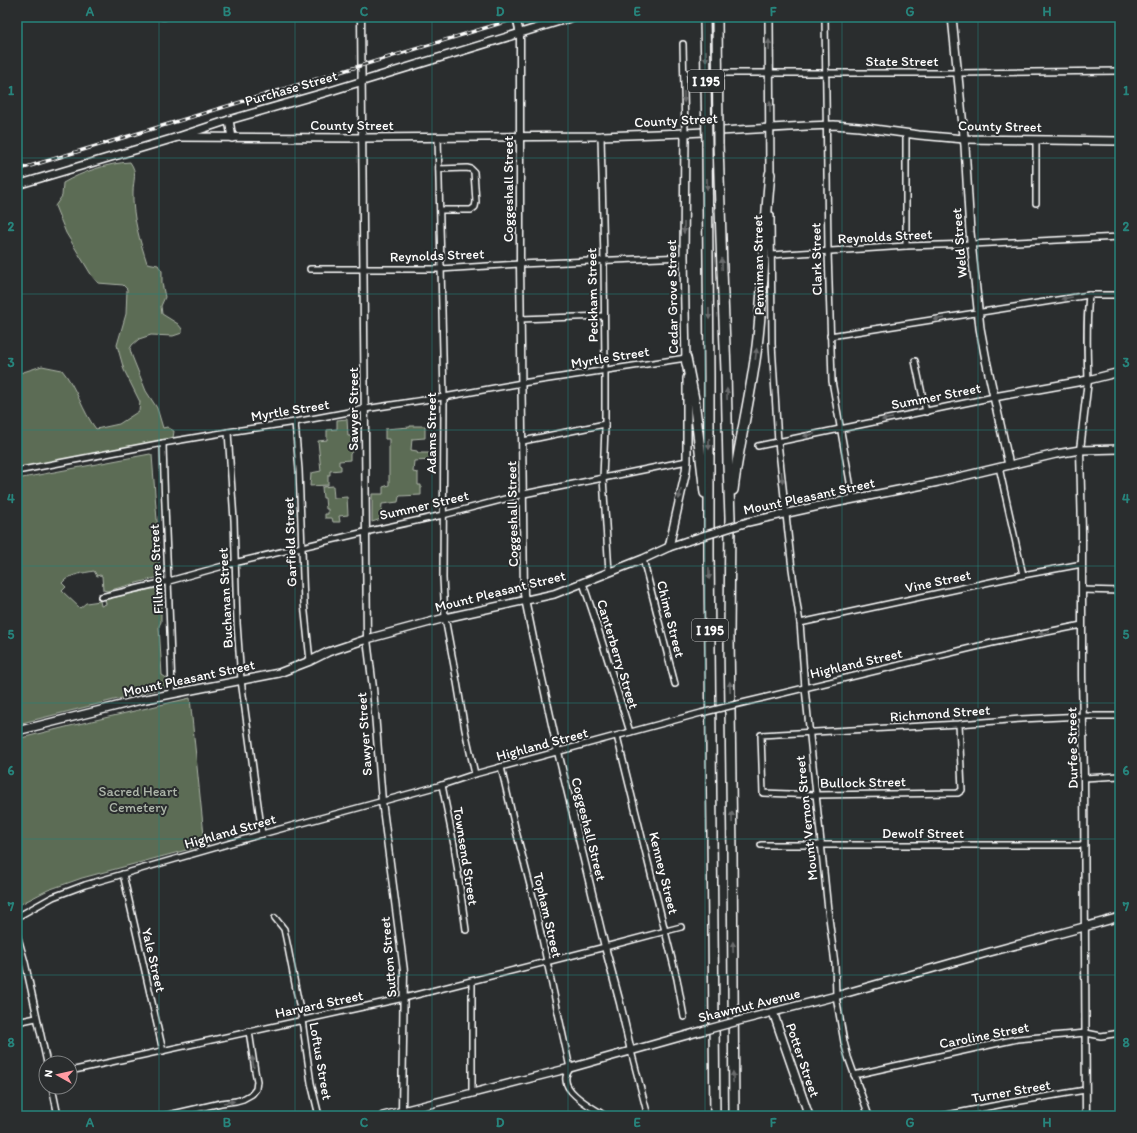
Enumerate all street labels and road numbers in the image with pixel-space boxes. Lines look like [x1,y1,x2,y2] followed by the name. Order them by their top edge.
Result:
[866,53,938,70] street label: State Street
[243,67,339,110] street label: Purchase Street
[688,70,724,92] road number: I 195
[634,110,718,131] street label: County Street
[310,117,394,134] street label: County Street
[958,117,1042,136] street label: County Street
[500,136,517,242] street label: Coggeshall Street
[948,207,971,279] street label: Weld Street
[749,215,768,315] street label: Penniman Street
[807,222,826,296] street label: Clark Street
[837,226,933,247] street label: Reynolds Street
[663,240,682,354] street label: Cedar Grove Street
[389,245,485,266] street label: Reynolds Street
[583,248,602,342] street label: Peckham Street
[570,343,651,372] street label: Myrtle Street
[345,367,362,451] street label: Sawyer Street
[890,379,982,414] street label: Summer Street
[423,392,440,474] street label: Adams Street
[250,396,331,425] street label: Myrtle Street
[503,461,522,567] street label: Coggeshall Street
[742,474,876,519] street label: Mount Pleasant Street
[378,487,470,524] street label: Summer Street
[280,497,301,587] street label: Garfield Street
[146,523,167,615] street label: Fillmore Street
[214,547,237,649] street label: Buchanan Street
[904,566,973,597] street label: Vine Street
[433,567,567,616] street label: Mount Pleasant Street
[653,579,688,659] street label: Chime Street
[593,597,642,711] street label: Canterberry Street
[692,619,728,641] road number: I 195
[808,645,904,682] street label: Highland Street
[122,656,256,701] street label: Mount Pleasant Street
[353,692,376,776] street label: Sawyer Street
[889,702,991,725] street label: Richmond Street
[1063,707,1082,789] street label: Durfee Street
[494,724,590,765] street label: Highland Street
[791,755,822,881] street label: Mount Vernon Street
[820,773,906,792] street label: Bullock Street
[567,775,610,883] street label: Coggeshall Street
[449,806,482,906] street label: Townsend Street
[182,810,278,853] street label: Highland Street
[882,825,964,842] street label: Dewolf Street
[645,830,682,916] street label: Kenney Street
[529,871,566,959] street label: Topham Street
[376,916,401,998] street label: Sutton Street
[138,926,169,994] street label: Yale Street
[696,985,802,1026] street label: Shawmut Avenue
[274,987,365,1022] street label: Harvard Street
[938,1018,1031,1053] street label: Caroline Street
[305,1021,336,1101] street label: Loftus Street
[782,1021,823,1100] street label: Potter Street
[970,1076,1052,1107] street label: Turner Street

